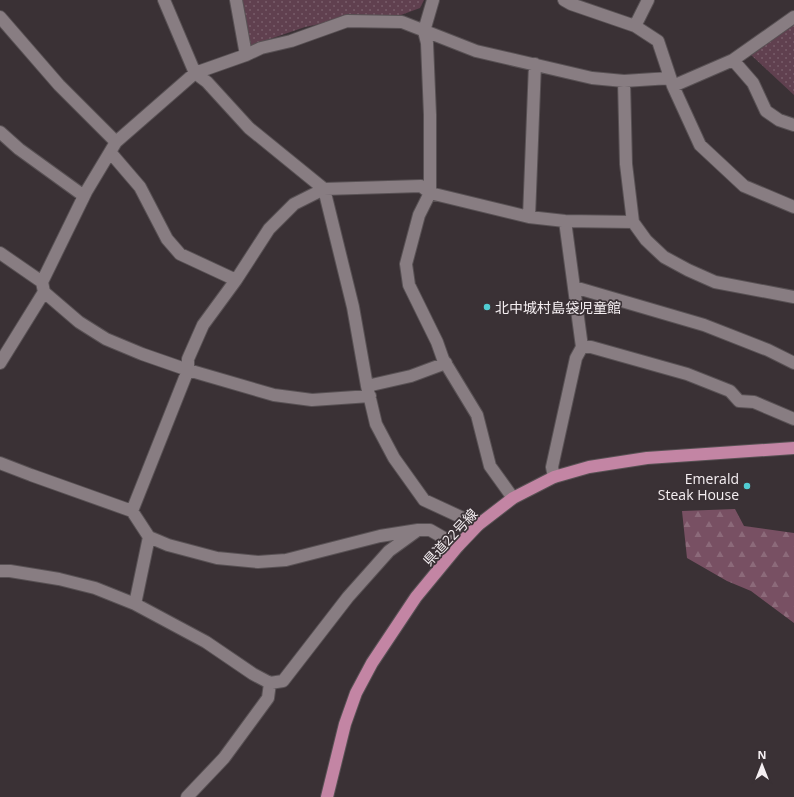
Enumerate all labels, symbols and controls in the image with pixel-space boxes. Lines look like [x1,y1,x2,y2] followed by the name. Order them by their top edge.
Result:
[495,298,621,317] place label: 北中城村島袋児童館
[482,302,492,312] marker: 北中城村島袋児童館
[658,469,739,504] place label: Emerald Steak House
[742,481,752,491] marker: Emerald Steak House
[418,504,482,570] street label: 県道22号線
[742,745,782,785] north arrow
[758,747,766,762] text: N

